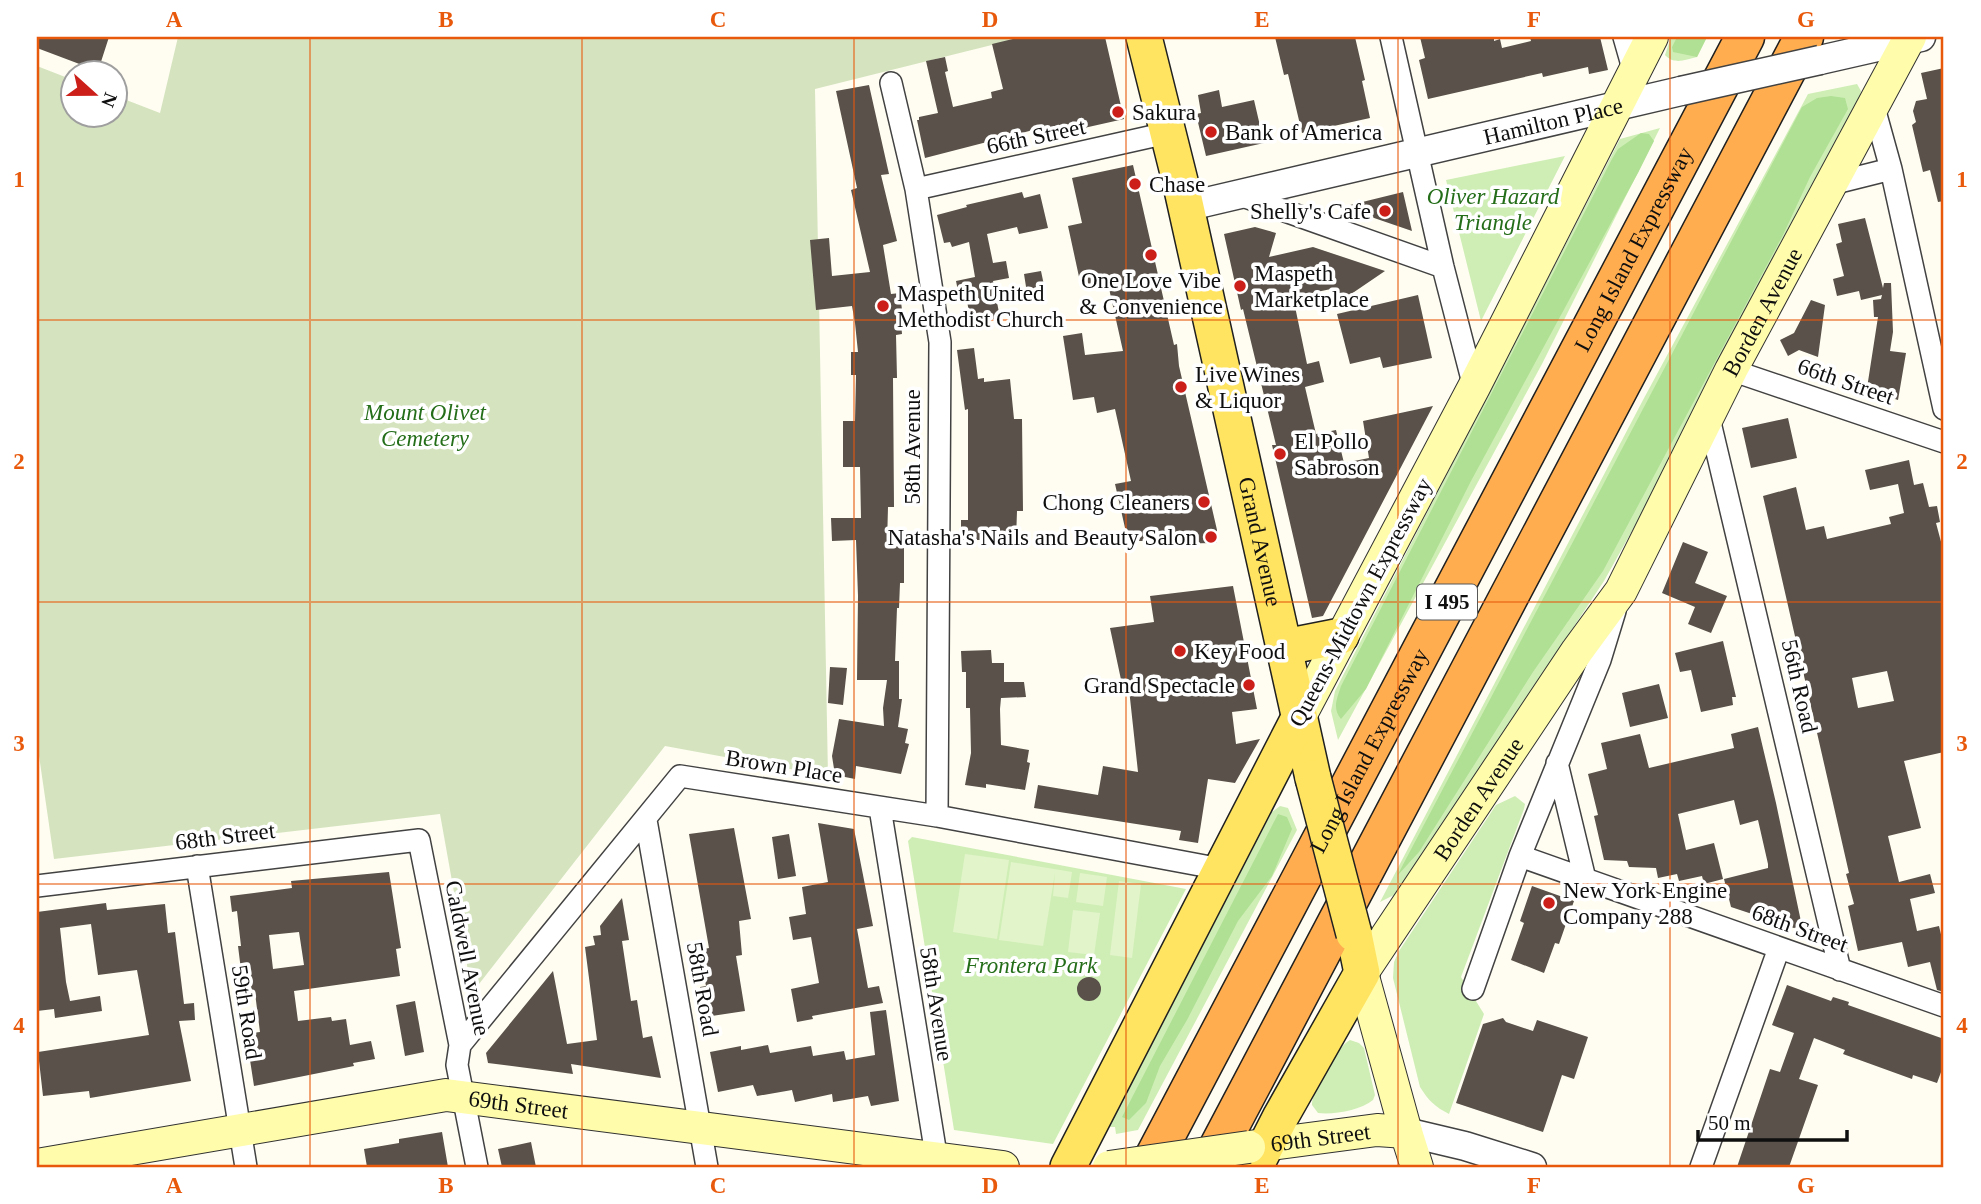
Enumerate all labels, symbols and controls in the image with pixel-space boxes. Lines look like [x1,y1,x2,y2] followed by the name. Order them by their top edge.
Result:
[166,7,183,32] text: A
[438,7,454,32] text: B
[710,7,726,32] text: C
[982,7,998,32] text: D
[1254,7,1270,32] text: E
[1527,7,1541,32] text: F
[1797,7,1815,32] text: G
[60,60,130,130] north arrow
[97,90,122,110] text: N
[1481,93,1625,150] street label: Hamilton Place
[1132,100,1196,125] place label: Sakura
[1110,104,1126,120] marker: Sakura
[984,114,1088,159] street label: 66th Street
[1225,120,1382,145] place label: Bank of America
[1203,124,1219,140] marker: Bank of America
[1570,142,1698,356] street label: Long Island Expressway
[13,167,25,192] text: 1
[1956,167,1968,192] text: 1
[1149,172,1205,197] place label: Chase
[1127,176,1143,192] marker: Chase
[1427,184,1560,235] park label: Oliver Hazard Triangle
[1250,199,1371,224] place label: Shelly's Cafe
[1377,203,1393,219] marker: Shelly's Cafe
[1718,244,1807,381] street label: Borden Avenue
[1143,247,1159,263] marker: One Love Vibe & Convenience
[1254,261,1369,312] place label: Maspeth Marketplace
[1079,268,1223,319] place label: One Love Vibe & Convenience
[1232,278,1248,294] marker: Maspeth Marketplace
[897,281,1064,332] place label: Maspeth United Methodist Church
[875,298,891,314] marker: Maspeth United Methodist Church
[1794,353,1898,410] street label: 66th Street
[1195,362,1300,413] place label: Live Wines & Liquor
[1173,379,1189,395] marker: Live Wines & Liquor
[900,389,925,505] street label: 58th Avenue
[363,400,487,451] park label: Mount Olivet Cemetery
[1294,429,1380,480] place label: El Pollo Sabroson
[1272,446,1288,462] marker: El Pollo Sabroson
[13,449,25,474] text: 2
[1956,449,1968,474] text: 2
[1284,473,1437,731] street label: Queens-Midtown Expressway
[1233,475,1286,609] street label: Grand Avenue
[1042,490,1190,515] place label: Chong Cleaners
[1196,494,1212,510] marker: Chong Cleaners
[888,525,1197,550] place label: Natasha's Nails and Beauty Salon
[1203,529,1219,545] marker: Natasha's Nails and Beauty Salon
[1417,584,1477,620] road number: I 495
[1777,637,1823,736] street label: 56th Road
[1194,639,1286,664] place label: Key Food
[1172,643,1188,659] marker: Key Food
[1305,644,1434,857] street label: Long Island Expressway
[1084,673,1235,698] place label: Grand Spectacle
[1241,677,1257,693] marker: Grand Spectacle
[13,731,25,756] text: 3
[1956,731,1968,756] text: 3
[1429,733,1528,865] street label: Borden Avenue
[724,745,844,788] street label: Brown Place
[174,818,277,855] street label: 68th Street
[440,878,495,1038] street label: Caldwell Avenue
[1563,878,1727,929] place label: New York Engine Company 288
[1541,895,1557,911] marker: New York Engine Company 288
[1748,900,1852,958] street label: 68th Street
[682,940,723,1039] street label: 58th Road
[915,945,958,1063] street label: 58th Avenue
[964,953,1098,978] park label: Frontera Park
[227,963,266,1062] street label: 59th Road
[13,1013,25,1038] text: 4
[1956,1013,1968,1038] text: 4
[467,1086,570,1124] street label: 69th Street
[1698,1099,1846,1143] scale bar
[1708,1111,1751,1135] text: 50 m
[1269,1119,1372,1157] street label: 69th Street
[166,1173,183,1198] text: A
[438,1173,454,1198] text: B
[710,1173,726,1198] text: C
[982,1173,998,1198] text: D
[1254,1173,1270,1198] text: E
[1527,1173,1541,1198] text: F
[1797,1173,1815,1198] text: G

